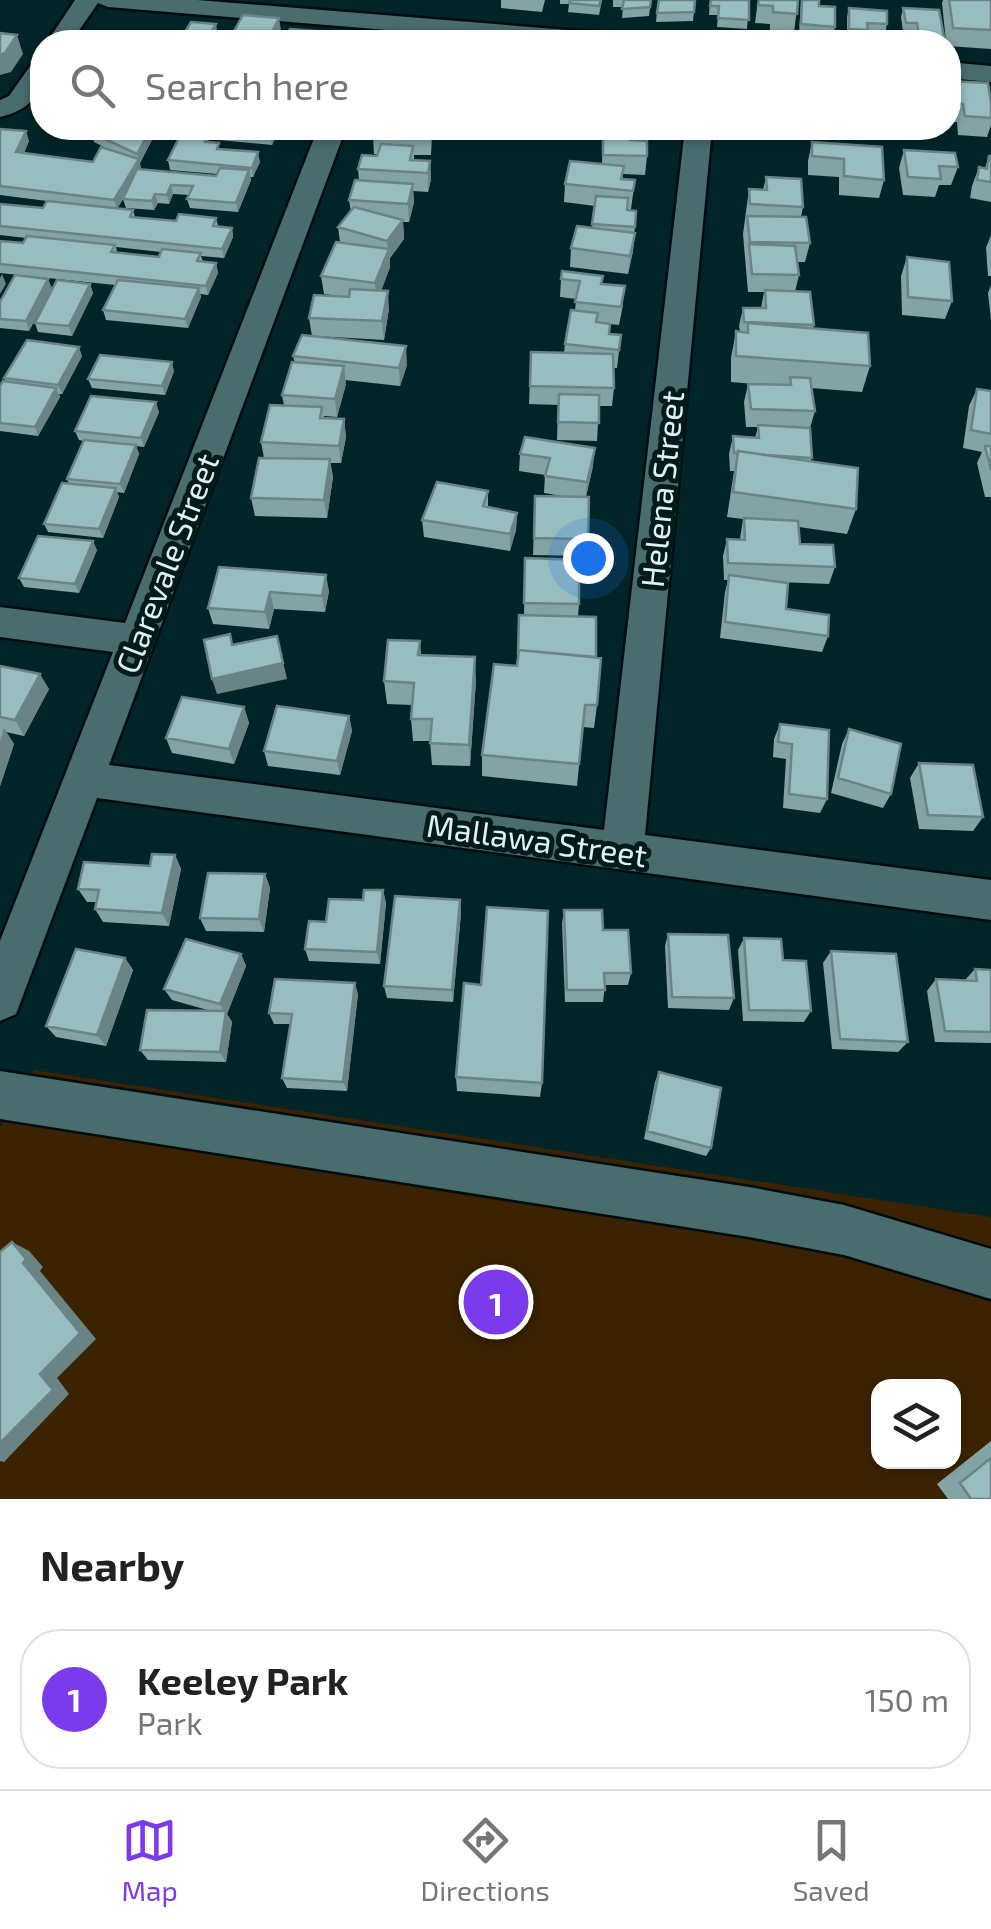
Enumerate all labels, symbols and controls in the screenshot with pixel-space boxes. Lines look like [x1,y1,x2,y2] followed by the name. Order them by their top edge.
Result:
[30,30,961,140] search box
[65,58,120,113] icon: search
[145,62,349,108] text: Search here
[632,389,690,589] street label: Helena Street
[107,448,225,678] street label: Clarevale Street
[563,533,614,584] your location
[424,805,650,873] street label: Mallawa Street
[464,1264,528,1340] pin: 1
[871,1379,961,1469] map controls
[871,1379,961,1469] button: layers
[40,1539,184,1589] text: Nearby
[137,1657,348,1703] text: Keeley Park
[68,1680,81,1718] text: 1
[865,1680,949,1718] text: 150 m
[137,1703,202,1741] text: Park
[121,1813,178,1907] tab: Map
[421,1813,550,1907] tab: Directions
[793,1813,870,1907] tab: Saved

